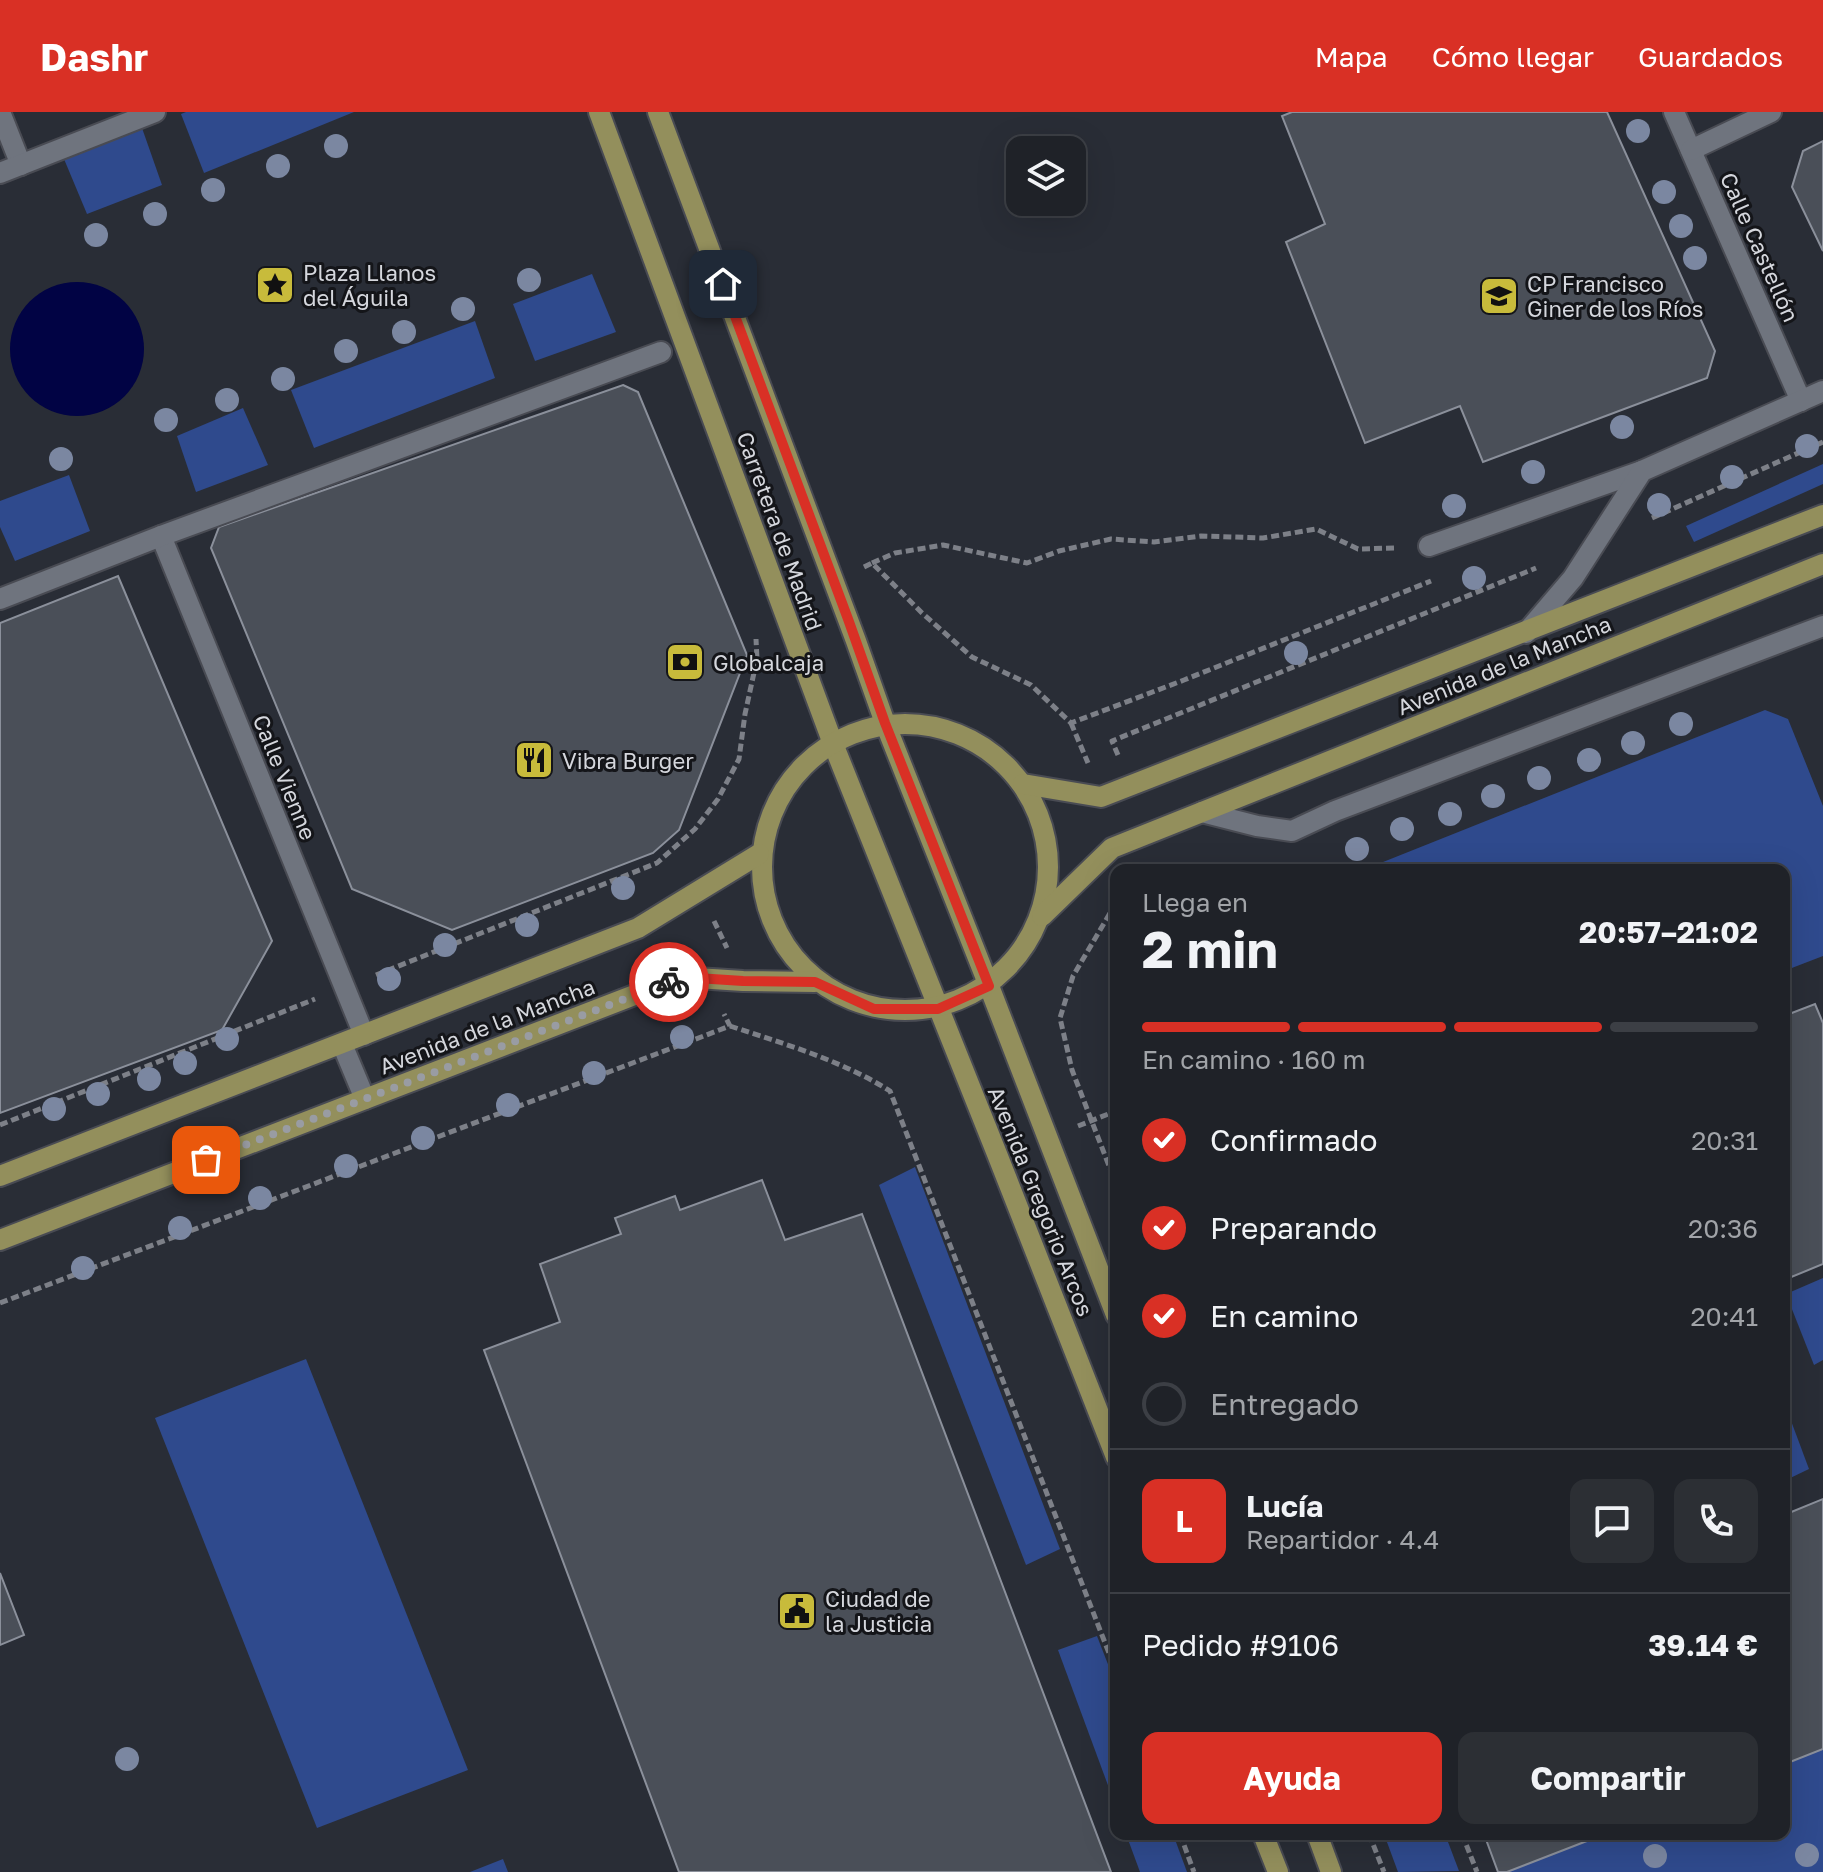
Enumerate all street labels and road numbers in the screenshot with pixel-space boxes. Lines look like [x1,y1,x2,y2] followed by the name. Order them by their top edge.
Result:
[1715,168,1805,326] street label: Calle Castellón
[731,428,829,634] street label: Carretera de Madrid
[1393,610,1615,720] street label: Avenida de la Mancha
[248,710,322,844] street label: Calle Vienne
[375,972,599,1080] street label: Avenida de la Mancha
[983,1082,1099,1320] street label: Avenida Gregorio Arcos

